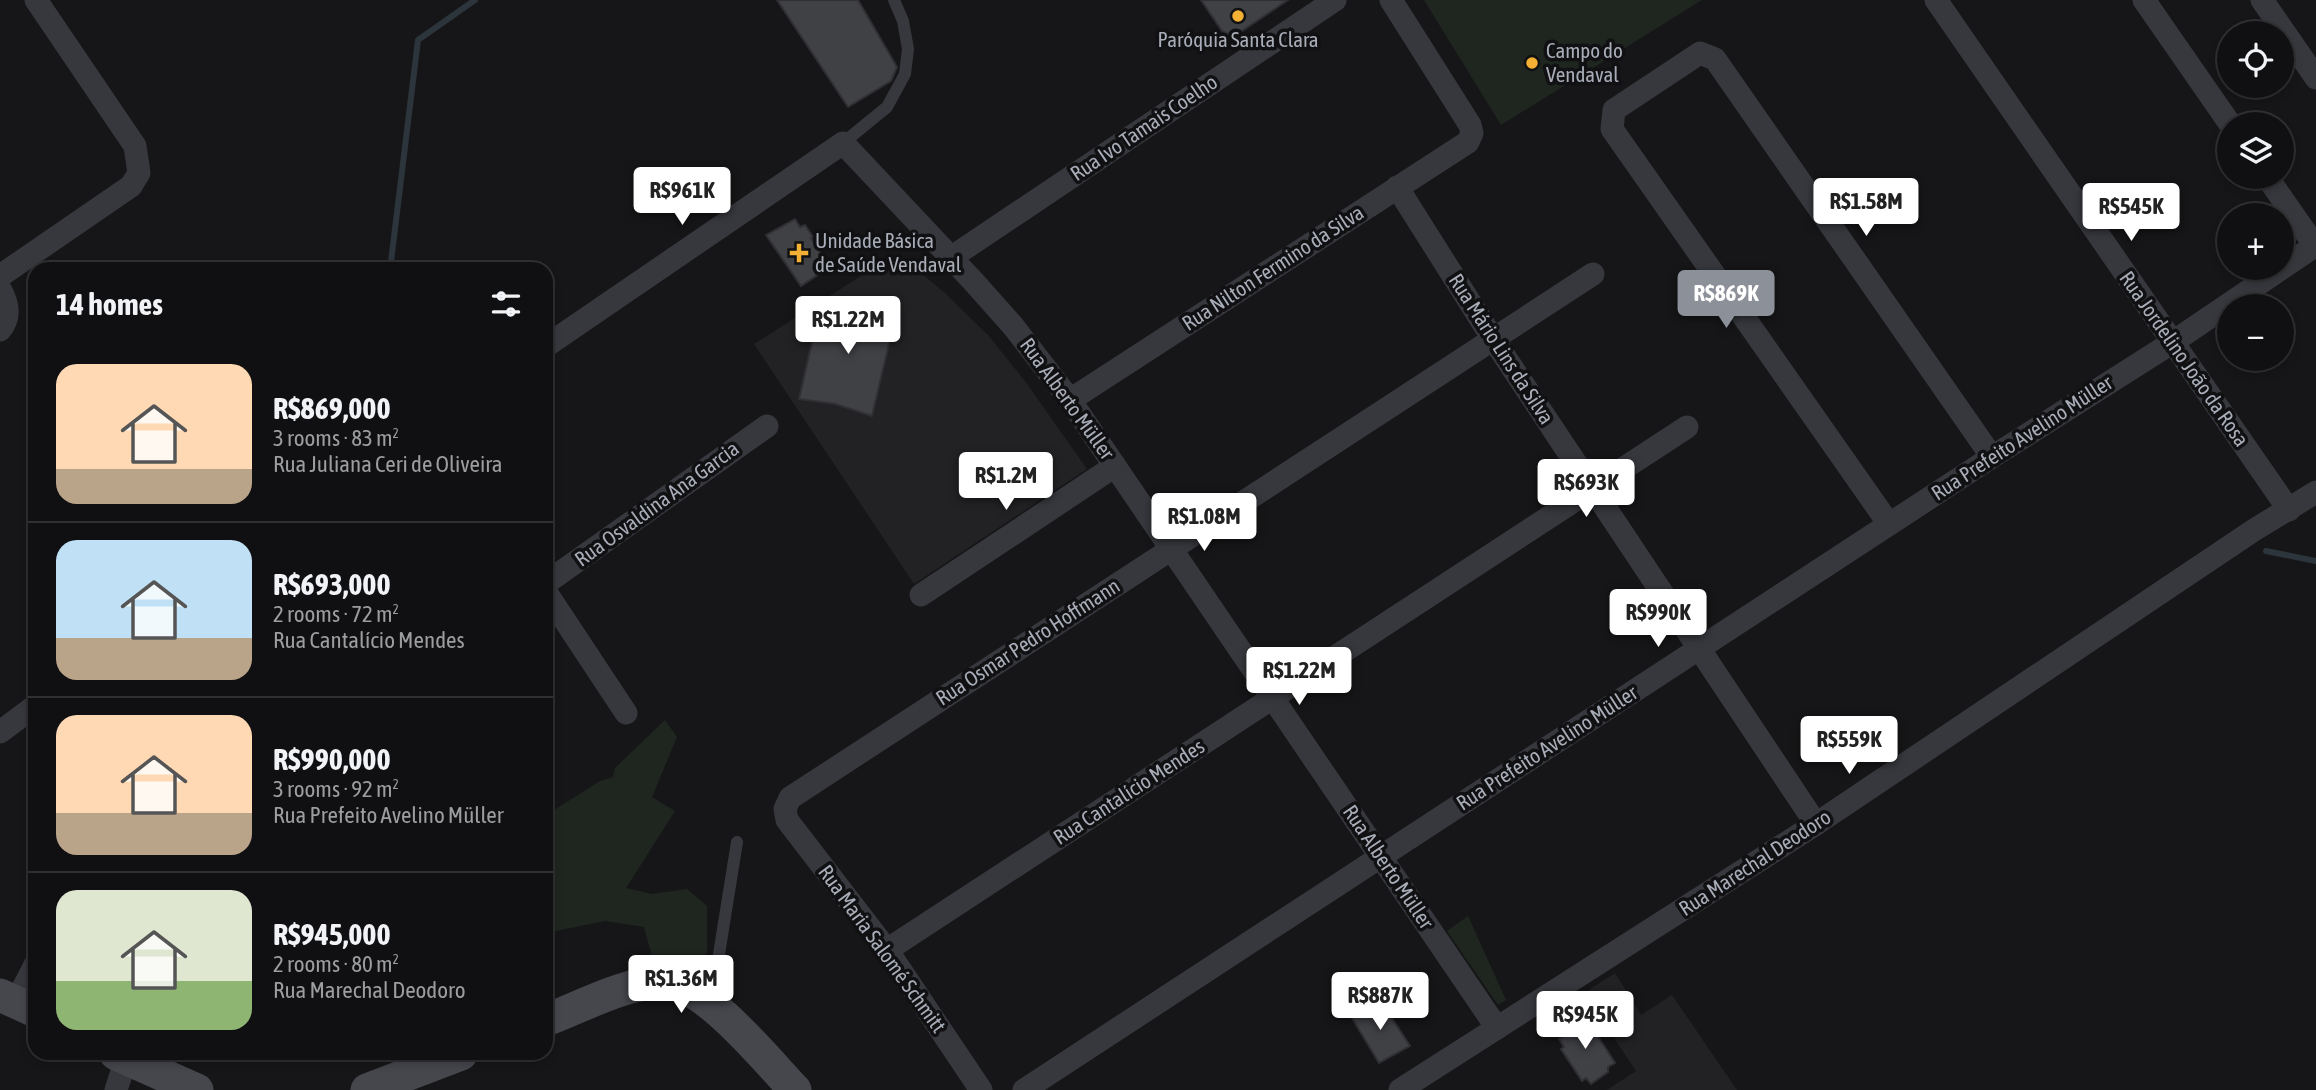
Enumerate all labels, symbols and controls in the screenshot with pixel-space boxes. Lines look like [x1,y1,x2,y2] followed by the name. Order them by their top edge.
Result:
[1230,8,1246,24] marker: Paróquia Santa Clara
[2217,21,2294,371] map controls
[2217,21,2294,98] button: locate
[1157,27,1319,51] place label: Paróquia Santa Clara
[1546,38,1623,86] place label: Campo do Vendaval
[1524,55,1540,71] marker: Campo do Vendaval
[1066,69,1221,185] street label: Rua Ivo Tamais Coelho
[2217,112,2294,189] button: layers
[625,168,739,227] pin: R$961K
[650,177,714,203] text: R$961K
[1801,178,1931,238] pin: R$1.58M
[2074,184,2188,243] pin: R$545K
[1829,188,1903,214] text: R$1.58M
[2099,193,2163,219] text: R$545K
[1177,200,1368,335] street label: Rua Nilton Fermino da Silva
[2217,203,2294,280] button: +
[815,228,962,276] place label: Unidade Básica de Saúde Vendaval
[789,243,809,263] marker: Unidade Básica de Saúde Vendaval
[2115,266,2254,451] street label: Rua Jordelino João da Rosa
[1444,269,1559,428] street label: Rua Mário Lins da Silva
[1669,270,1783,330] pin: R$869K
[1694,280,1758,306] text: R$869K
[487,285,525,323] icon: filters
[56,287,163,321] text: 14 homes
[2217,294,2294,371] button: −
[783,296,913,356] pin: R$1.22M
[811,306,885,332] text: R$1.22M
[1016,333,1120,464] street label: Rua Alberto Müller
[1927,369,2117,505] street label: Rua Prefeito Avelino Müller
[273,391,391,425] text: R$869,000
[112,392,196,476] icon: home
[273,425,399,451] text: 3 rooms · 83 m²
[570,436,743,571] street label: Rua Osvaldina Ana Garcia
[273,451,502,477] text: Rua Juliana Ceri de Oliveira
[949,452,1063,512] pin: R$1.2M
[1529,460,1643,519] pin: R$693K
[975,462,1037,488] text: R$1.2M
[1554,469,1618,495] text: R$693K
[1139,494,1269,553] pin: R$1.08M
[1167,503,1241,529] text: R$1.08M
[273,567,391,601] text: R$693,000
[112,568,196,652] icon: home
[931,573,1124,710] street label: Rua Osmar Pedro Hoffmann
[1601,590,1715,649] pin: R$990K
[1626,599,1690,625] text: R$990K
[273,601,399,627] text: 2 rooms · 72 m²
[273,627,465,653] text: Rua Cantalício Mendes
[1234,648,1364,707] pin: R$1.22M
[1262,657,1336,683] text: R$1.22M
[1452,679,1642,815] street label: Rua Prefeito Avelino Müller
[1792,716,1906,776] pin: R$559K
[1817,726,1881,752] text: R$559K
[1049,733,1208,849] street label: Rua Cantalício Mendes
[273,742,391,776] text: R$990,000
[112,743,196,827] icon: home
[273,776,399,802] text: 3 rooms · 92 m²
[1339,800,1440,934] street label: Rua Alberto Müller
[273,802,504,828] text: Rua Prefeito Avelino Müller
[1674,804,1835,920] street label: Rua Marechal Deodoro
[814,860,952,1037] street label: Rua Maria Salomé Schmitt
[273,917,391,951] text: R$945,000
[112,918,196,1002] icon: home
[273,951,399,977] text: 2 rooms · 80 m²
[616,956,746,1015] pin: R$1.36M
[644,965,718,991] text: R$1.36M
[1323,972,1437,1032] pin: R$887K
[273,977,466,1003] text: Rua Marechal Deodoro
[1348,982,1412,1008] text: R$887K
[1528,992,1642,1051] pin: R$945K
[1553,1001,1617,1027] text: R$945K

